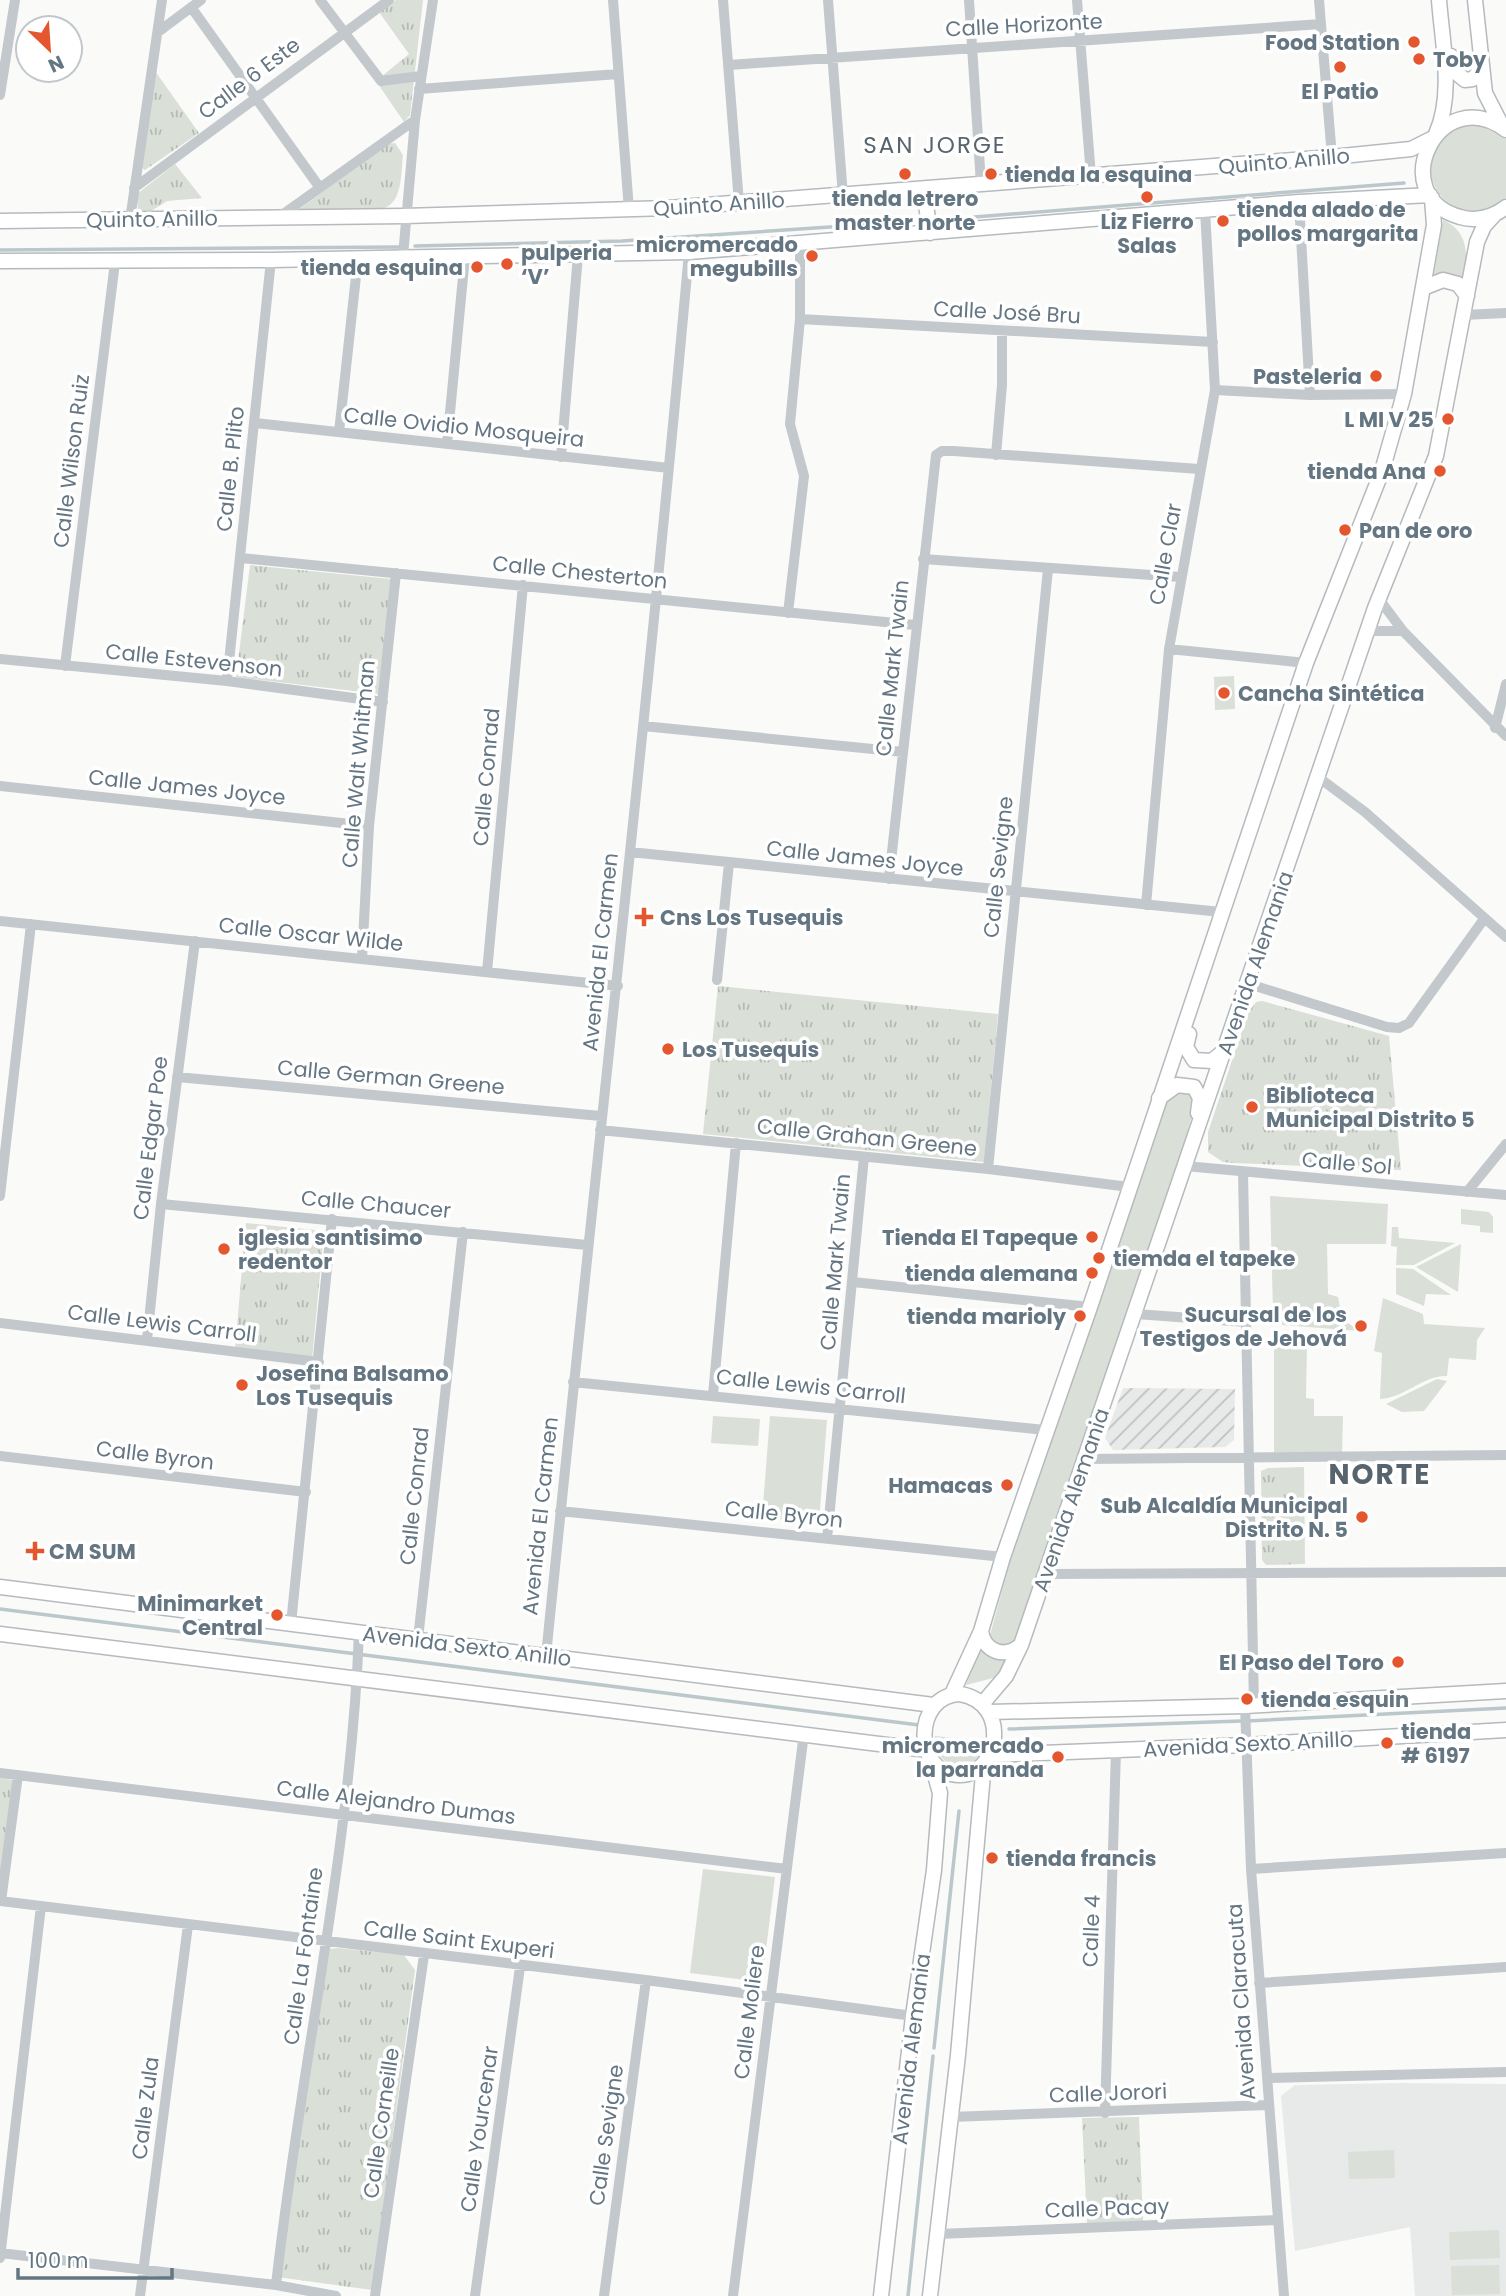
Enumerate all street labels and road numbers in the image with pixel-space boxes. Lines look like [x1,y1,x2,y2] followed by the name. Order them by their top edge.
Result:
[945,6,1103,44] street label: Calle Horizonte
[192,30,306,126] street label: Calle 6 Este
[1217,141,1351,181] street label: Quinto Anillo
[652,185,786,223] street label: Quinto Anillo
[86,203,218,235] street label: Quinto Anillo
[933,294,1081,330] street label: Calle José Bru
[46,373,96,549] street label: Calle Wilson Ruiz
[342,400,586,454] street label: Calle Ovidio Mosqueira
[209,405,251,533] street label: Calle B. Plito
[1142,501,1188,607] street label: Calle Clar
[491,548,669,596] street label: Calle Chesterton
[868,578,916,758] street label: Calle Mark Twain
[104,636,284,684] street label: Calle Estevenson
[334,659,382,869] street label: Calle Walt Whitman
[466,707,506,847] street label: Calle Conrad
[87,762,287,812] street label: Calle James Joyce
[976,795,1020,939] street label: Calle Sevigne
[765,833,965,883] street label: Calle James Joyce
[575,851,625,1053] street label: Avenida El Carmen
[1210,867,1300,1059] street label: Avenida Alemania
[217,910,405,958] street label: Calle Oscar Wilde
[276,1053,506,1101] street label: Calle German Greene
[126,1054,174,1222] street label: Calle Edgar Poe
[756,1111,978,1163] street label: Calle Grahan Greene
[1301,1145,1393,1181] street label: Calle Sol
[813,1172,857,1352] street label: Calle Mark Twain
[300,1183,452,1225] street label: Calle Chaucer
[66,1297,258,1349] street label: Calle Lewis Carroll
[715,1362,907,1410] street label: Calle Lewis Carroll
[1026,1404,1116,1596] street label: Avenida Alemania
[515,1415,565,1617] street label: Avenida El Carmen
[392,1426,436,1566] street label: Calle Conrad
[94,1433,216,1477] street label: Calle Byron
[723,1493,845,1535] street label: Calle Byron
[361,1619,573,1673] street label: Avenida Sexto Anillo
[1142,1724,1354,1764] street label: Avenida Sexto Anillo
[275,1773,517,1831] street label: Calle Alejandro Dumas
[276,1865,330,2047] street label: Calle La Fontaine
[1075,1894,1107,1968] street label: Calle 4
[1220,1903,1262,2101] street label: Avenida Claracuta
[362,1913,556,1965] street label: Calle Saint Exuperi
[726,1943,772,2081] street label: Calle Moliere
[885,1952,937,2146] street label: Avenida Alemania
[453,2044,505,2214] street label: Calle Yourcenar
[356,2046,406,2200] street label: Calle Corneille
[124,2055,166,2161] street label: Calle Zula
[582,2063,630,2207] street label: Calle Sevigne
[1048,2076,1168,2110] street label: Calle Jorori
[1044,2191,1170,2225] street label: Calle Pacay

